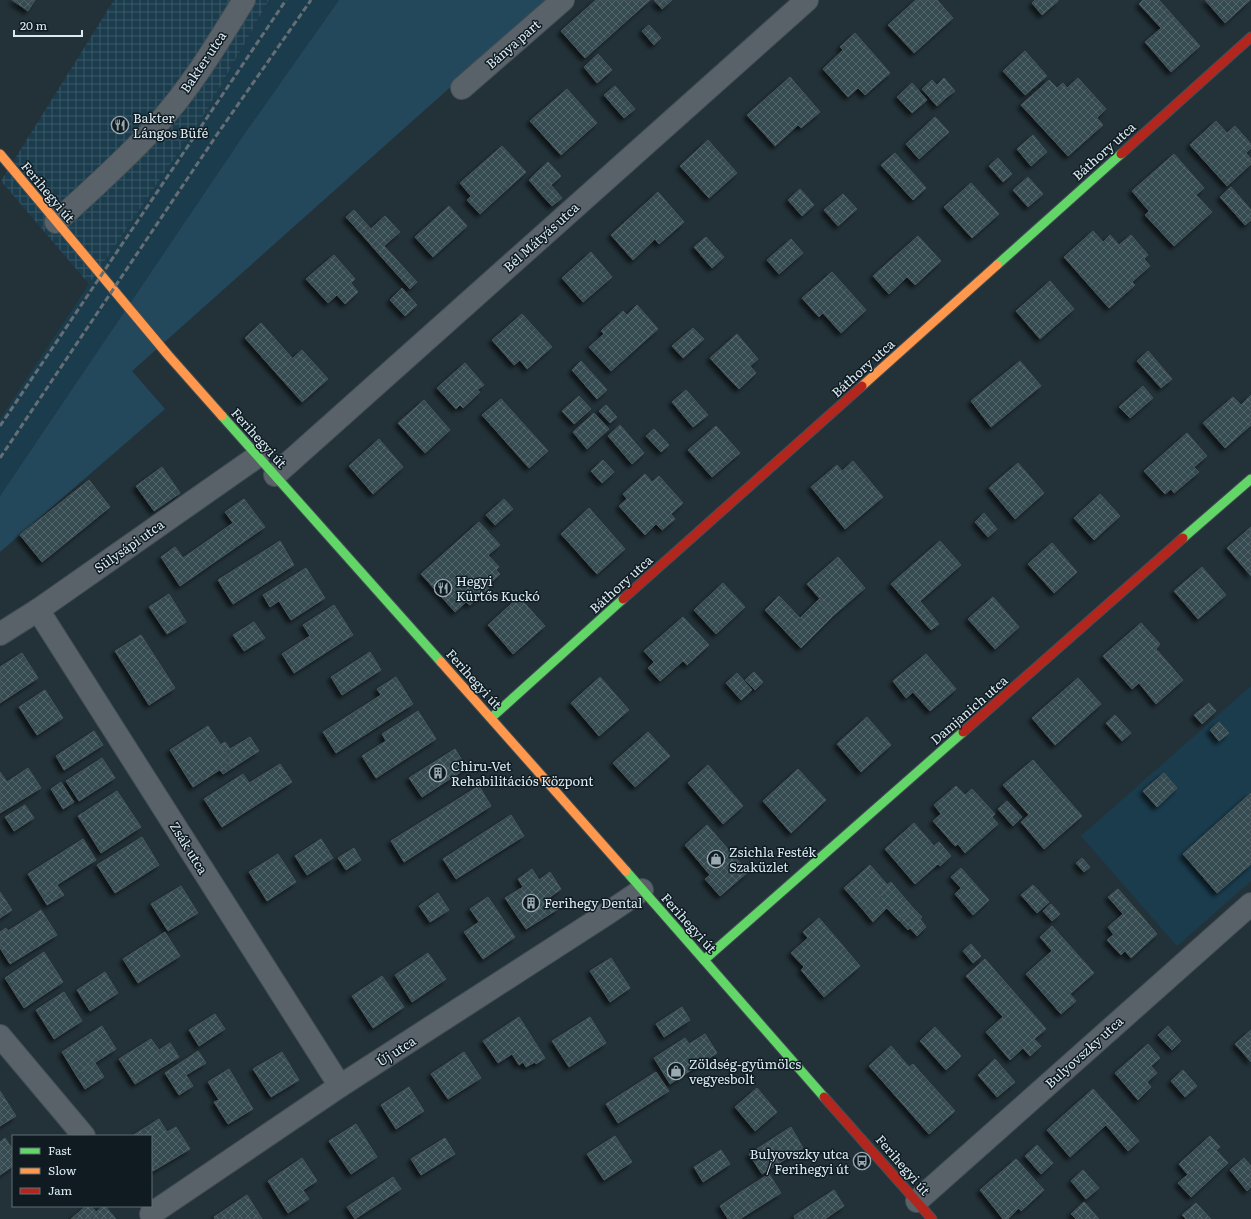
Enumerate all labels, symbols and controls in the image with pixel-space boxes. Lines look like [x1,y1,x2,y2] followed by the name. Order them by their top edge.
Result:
[14,12,82,38] scale bar
[481,14,545,73] street label: Bánya part
[20,16,47,34] text: 20 m
[175,27,230,96] street label: Bakter utca
[133,108,208,142] place label: Bakter Lángos Büfé
[110,115,130,135] restaurant icon: Bakter Lángos Büfé
[1068,117,1139,184] street label: Báthory utca
[17,157,80,227] street label: Ferihegyi út
[499,197,583,276] street label: Bél Mátyás utca
[827,334,898,401] street label: Báthory utca
[227,404,292,472] street label: Ferihegyi út
[90,515,167,577] street label: Sülysápi utca
[585,550,656,617] street label: Báthory utca
[456,571,540,605] place label: Hegyi Kürtős Kuckó
[433,578,453,598] restaurant icon: Hegyi Kürtős Kuckó
[442,645,507,713] street label: Ferihegyi út
[926,671,1012,749] street label: Damjanich utca
[451,756,594,790] place label: Chiru-Vet Rehabilitációs Központ
[428,763,448,783] building icon: Chiru-Vet Rehabilitációs Központ
[166,818,213,878] street label: Zsák utca
[729,842,817,876] place label: Zsichla Festék Szaküzlet
[706,849,726,869] shop icon: Zsichla Festék Szaküzlet
[657,889,722,957] street label: Ferihegyi út
[521,893,541,913] building icon: Ferihegy Dental
[544,893,643,912] place label: Ferihegy Dental
[1040,1011,1127,1092] street label: Bulyovszky utca
[372,1031,419,1070] street label: Új utca
[689,1054,801,1088] place label: Zöldség-gyümölcs vegyesbolt
[666,1061,686,1081] shop icon: Zöldség-gyümölcs vegyesbolt
[872,1130,936,1200] street label: Ferihegyi út
[12,1135,152,1207] legend
[48,1141,72,1159] text: Fast
[750,1144,850,1178] place label: Bulyovszky utca / Ferihegyi út
[852,1151,872,1171] bus stop icon: Bulyovszky utca / Ferihegyi út
[48,1161,77,1179] text: Slow
[48,1181,73,1199] text: Jam

